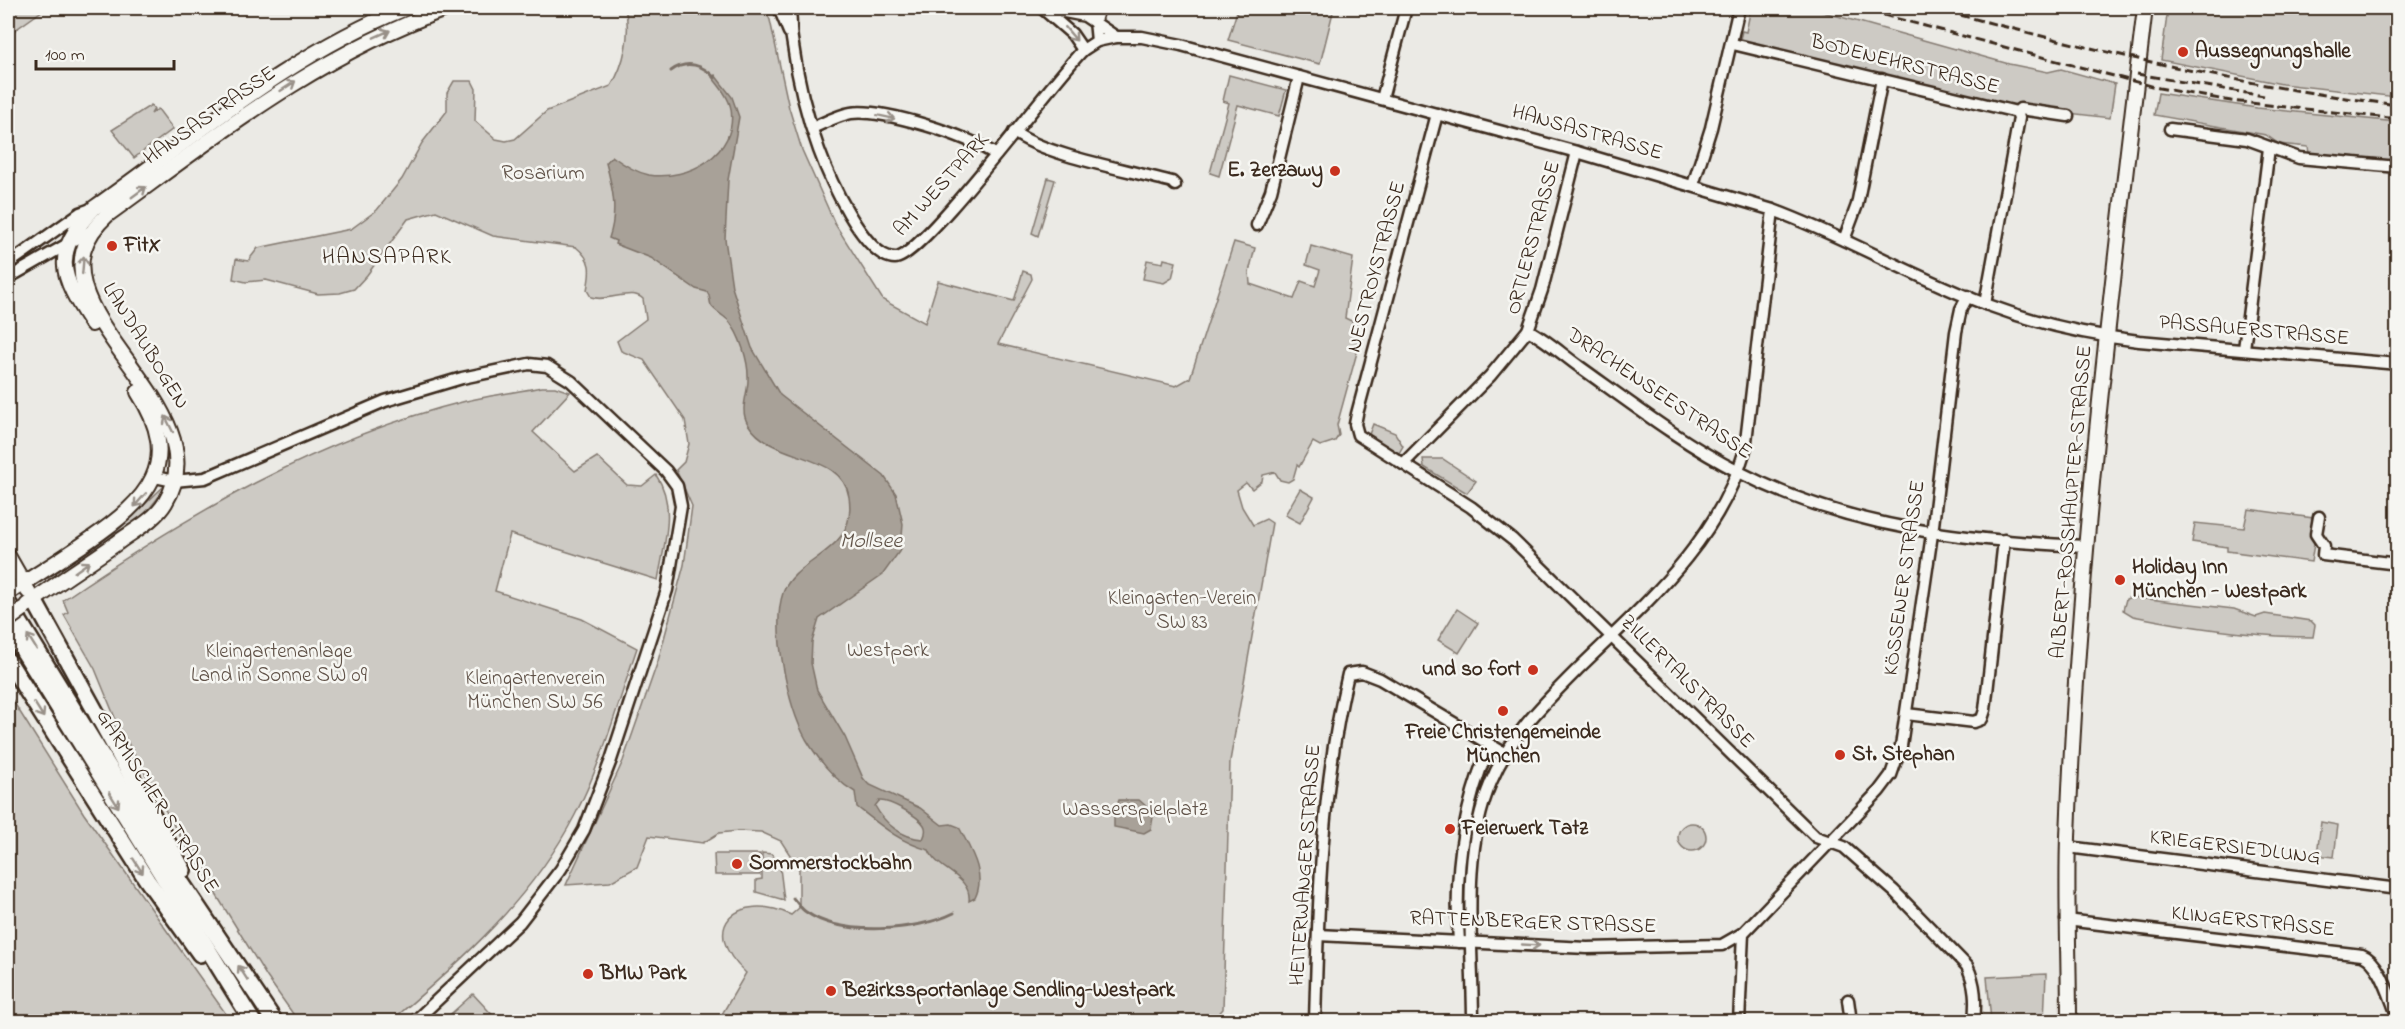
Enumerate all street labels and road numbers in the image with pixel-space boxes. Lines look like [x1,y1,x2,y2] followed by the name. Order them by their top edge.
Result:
[1806,27,2003,103] street label: BODENEHRSTRASSE
[138,59,282,173] street label: HANSASTRASSE
[1508,97,1666,169] street label: HANSASTRASSE
[887,126,998,244] street label: AM WESTPARK
[1499,158,1569,318] street label: ORTLERSTRASSE
[1340,178,1414,356] street label: NESTROYSTRASSE
[94,277,196,415] street label: LANDAUBOGEN
[2158,308,2350,354] street label: PASSAUERSTRASSE
[1559,320,1758,467] street label: DRACHENSEESTRASSE
[2043,344,2101,660] street label: ALBERT-ROSSHAUPTER-STRASSE
[1876,478,1934,678] street label: KÖSSENER STRASSE
[1613,608,1761,756] street label: ZILLERTALSTRASSE
[88,704,226,900] street label: GARMISCHER STRASSE
[1283,743,1329,987] street label: HEITERWANGER STRASSE
[2148,823,2322,873] street label: KRIEGERSIEDLUNG
[2170,898,2336,946] street label: KLINGERSTRASSE
[1409,904,1657,942] street label: RATTENBERGER STRASSE

